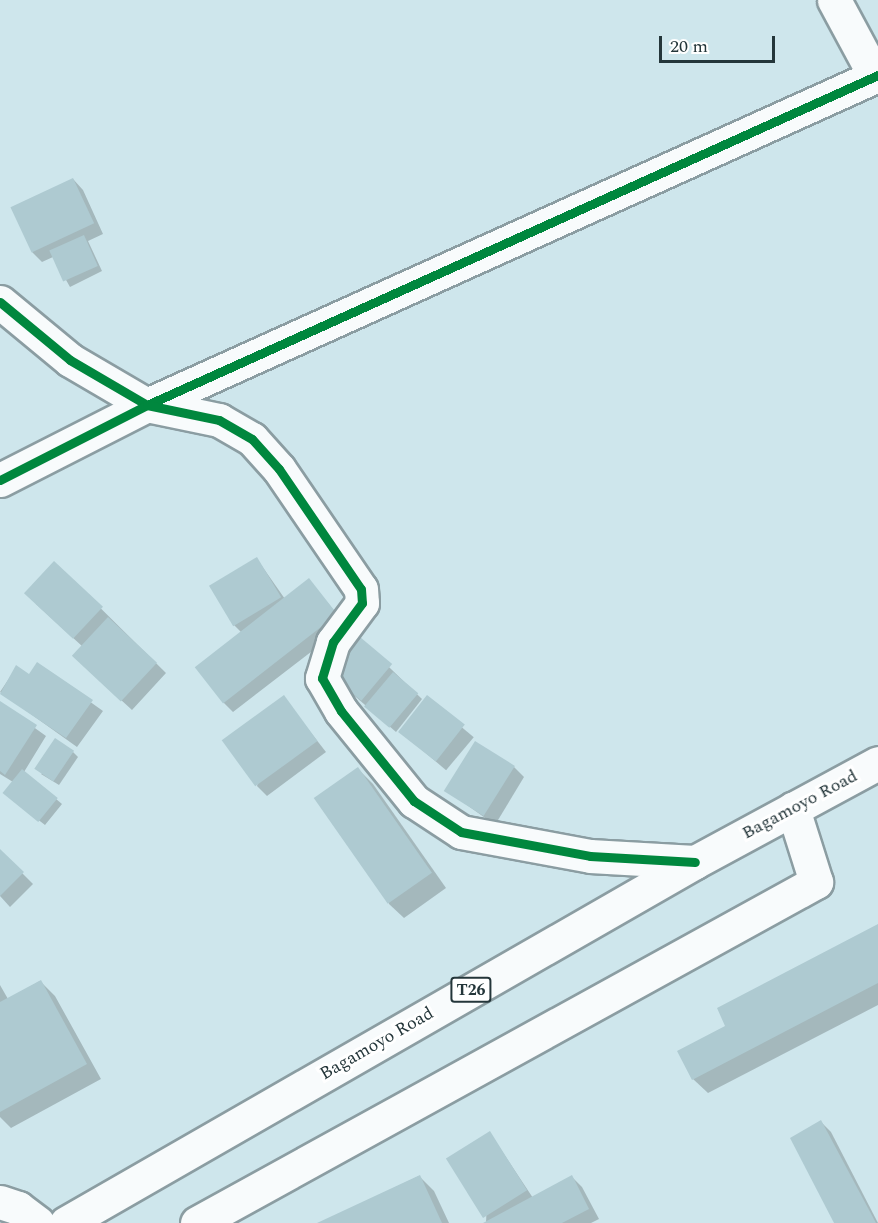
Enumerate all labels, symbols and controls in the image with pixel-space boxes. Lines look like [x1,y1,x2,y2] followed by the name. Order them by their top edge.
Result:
[662,24,778,62] scale bar
[670,33,708,60] text: 20 m
[739,766,861,844] street label: Bagamoyo Road
[450,977,492,1003] road number: T26
[316,1003,438,1085] street label: Bagamoyo Road

